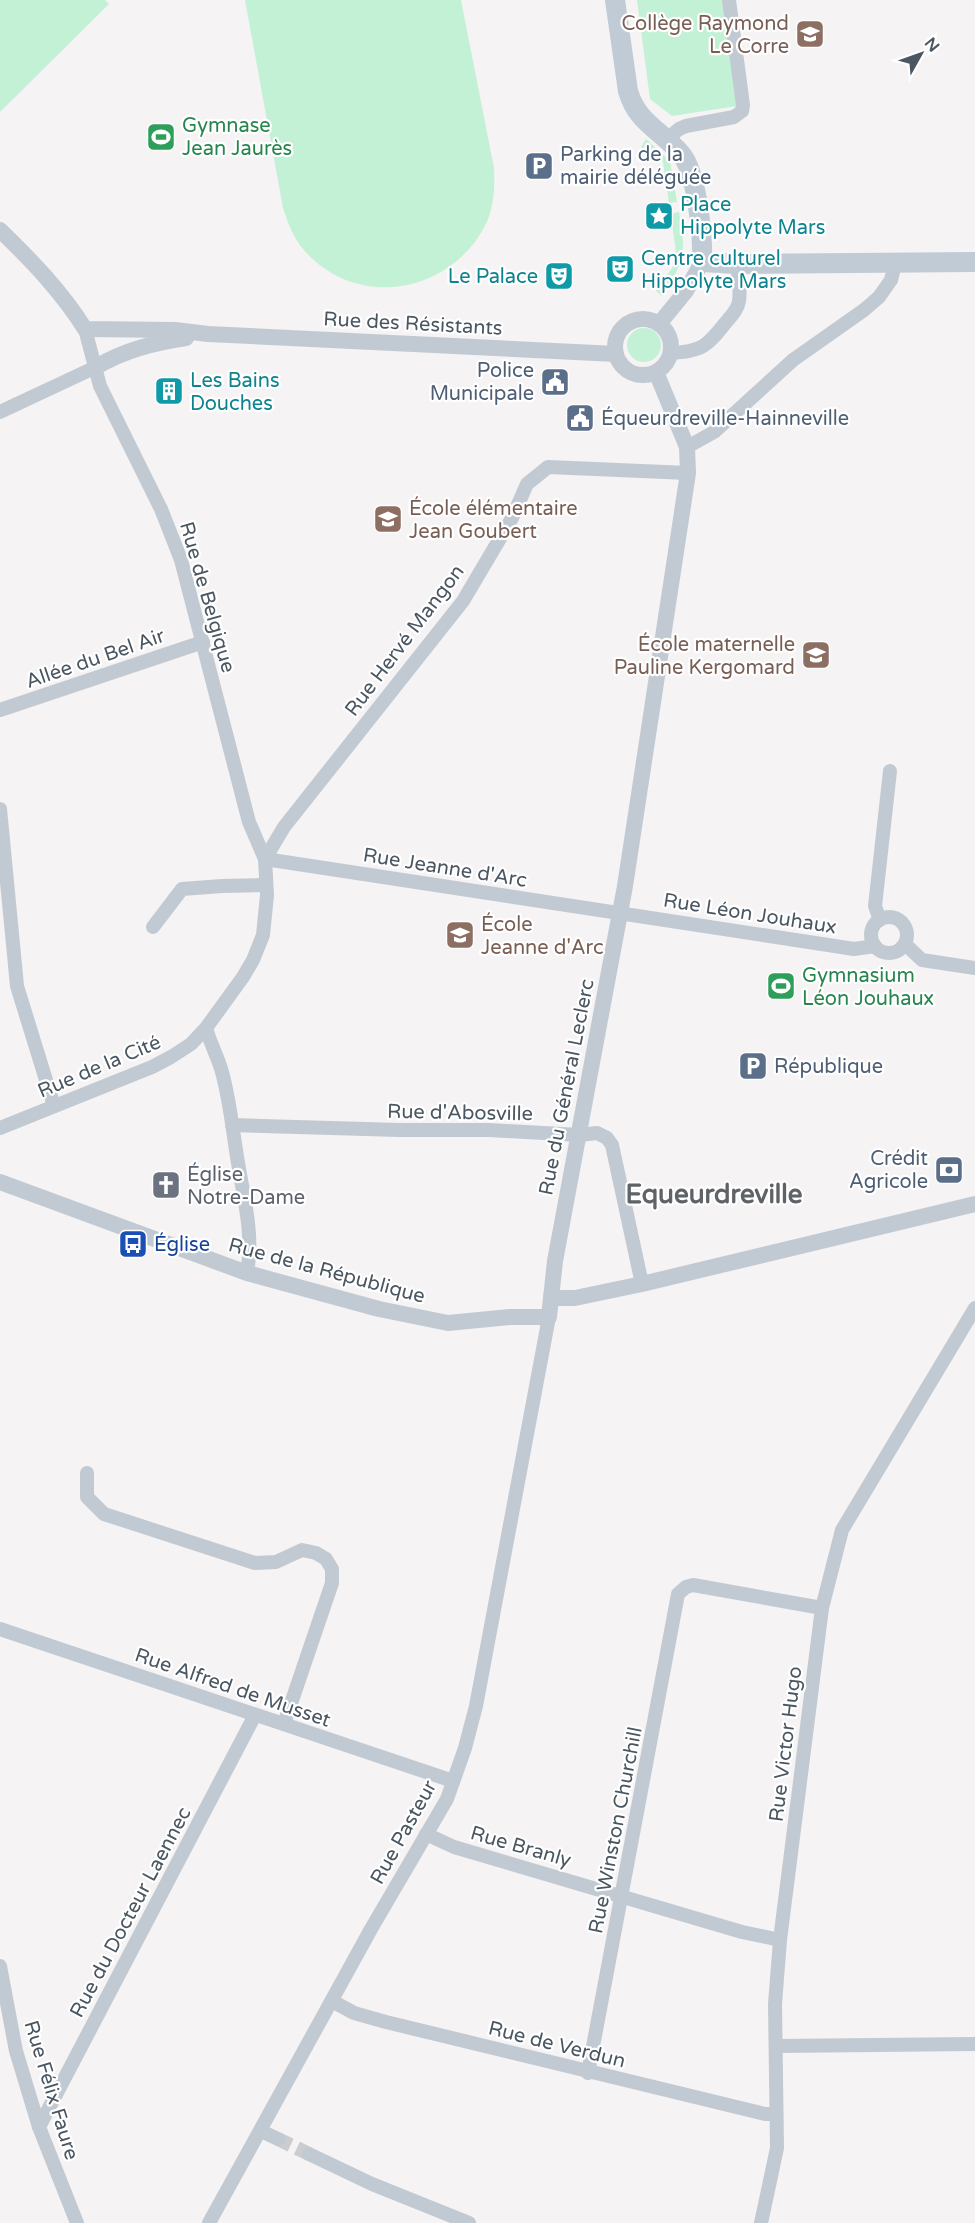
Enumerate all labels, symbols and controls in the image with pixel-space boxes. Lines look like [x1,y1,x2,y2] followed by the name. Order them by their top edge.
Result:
[621,12,789,59] place label: Collège Raymond Le Corre
[794,18,826,50] school or university icon: Collège Raymond Le Corre
[891,24,951,84] north arrow
[920,34,944,56] text: N
[182,114,292,161] place label: Gymnase Jean Jaurès
[145,121,177,153] sports icon: Gymnase Jean Jaurès
[560,143,711,190] place label: Parking de la mairie déléguée
[523,150,555,182] parking icon: Parking de la mairie déléguée
[680,193,825,240] place label: Place Hippolyte Mars
[643,200,675,232] place icon: Place Hippolyte Mars
[641,247,786,294] place label: Centre culturel Hippolyte Mars
[604,253,636,285] theatre icon: Centre culturel Hippolyte Mars
[543,260,575,292] theatre icon: Le Palace
[448,265,538,289] place label: Le Palace
[323,307,503,341] street label: Rue des Résistants
[430,359,534,406] place label: Police Municipale
[539,366,571,398] public building icon: Police Municipale
[190,369,280,416] place label: Les Bains Douches
[153,375,185,407] building icon: Les Bains Douches
[564,402,596,434] public building icon: Équeurdreville-Hainneville
[601,406,849,431] place label: Équeurdreville-Hainneville
[409,496,578,544] place label: École élémentaire Jean Goubert
[372,503,404,535] school or university icon: École élémentaire Jean Goubert
[174,519,240,676] street label: Rue de Belgique
[340,560,470,721] street label: Rue Hervé Mangon
[23,624,168,694] street label: Allée du Bel Air
[614,632,795,680] place label: École maternelle Pauline Kergomard
[800,639,832,671] school or university icon: École maternelle Pauline Kergomard
[361,843,528,893] street label: Rue Jeanne d'Arc
[662,888,838,940] street label: Rue Léon Jouhaux
[481,912,604,960] place label: École Jeanne d'Arc
[444,919,476,951] school or university icon: École Jeanne d'Arc
[802,964,934,1011] place label: Gymnasium Léon Jouhaux
[765,970,797,1002] sports icon: Gymnasium Léon Jouhaux
[534,977,600,1197] street label: Rue du Général Leclerc
[34,1030,164,1104] street label: Rue de la Cité
[737,1050,769,1082] parking icon: République
[774,1055,883,1079] place label: République
[387,1100,533,1126] street label: Rue d'Abosville
[849,1147,928,1194] place label: Crédit Agricole
[933,1154,965,1186] bank icon: Crédit Agricole
[187,1162,305,1210] place label: Église Notre-Dame
[150,1169,182,1201] church icon: Église Notre-Dame
[625,1179,803,1210] district label: Equeurdreville
[117,1228,149,1260] bus stop icon: Église
[154,1232,210,1257] place label: Église
[226,1233,428,1309] street label: Rue de la République
[132,1643,334,1733] street label: Rue Alfred de Musset
[765,1665,807,1823] street label: Rue Victor Hugo
[584,1725,648,1936] street label: Rue Winston Churchill
[365,1776,442,1889] street label: Rue Pasteur
[65,1803,197,2022] street label: Rue du Docteur Laennec
[468,1821,574,1873] street label: Rue Branly
[486,2016,628,2074] street label: Rue de Verdun
[18,2018,84,2163] street label: Rue Félix Faure

